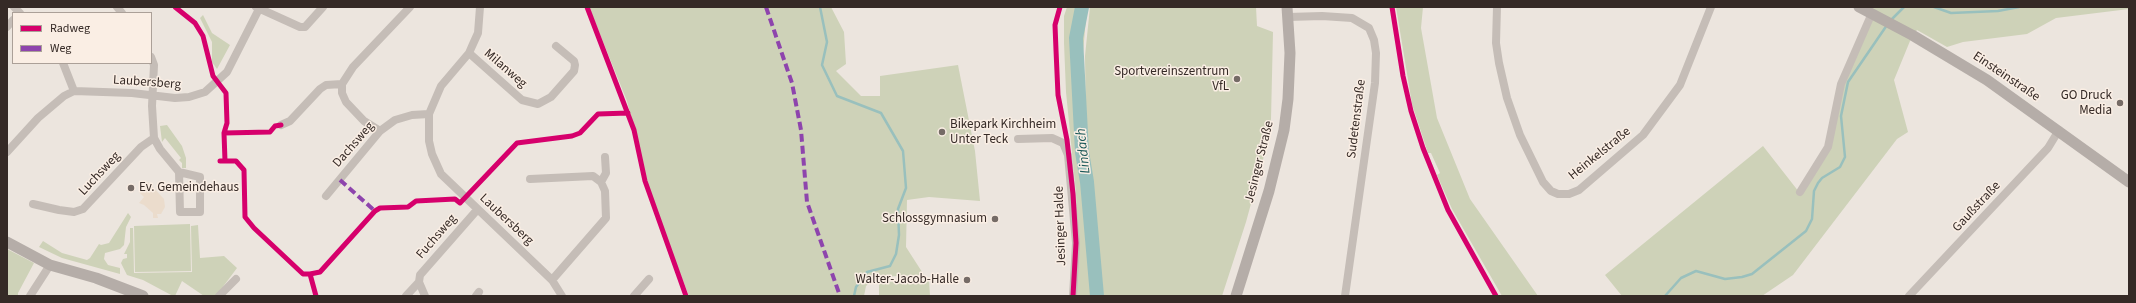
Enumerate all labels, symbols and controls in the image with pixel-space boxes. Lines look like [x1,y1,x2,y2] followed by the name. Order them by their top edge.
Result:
[12,12,152,64] legend
[50,20,90,37] text: Radweg
[50,40,71,57] text: Weg
[480,46,530,92] street label: Milanweg
[1969,49,2043,105] street label: Einsteinstraße
[1114,64,1229,95] place label: Sportvereinszentrum VfL
[113,73,181,93] street label: Laubersberg
[1232,74,1242,84] marker: Sportvereinszentrum VfL
[1344,79,1370,159] street label: Sudetenstraße
[2061,88,2112,119] place label: GO Druck Media
[2115,98,2125,108] marker: GO Druck Media
[950,117,1056,148] place label: Bikepark Kirchheim Unter Teck
[330,119,378,171] street label: Dachsweg
[1242,119,1278,205] street label: Jesinger Straße
[1566,124,1634,184] street label: Heinkelstraße
[937,127,947,137] marker: Bikepark Kirchheim Unter Teck
[1073,127,1095,175] water label: Lindach
[76,149,124,199] street label: Luchsweg
[1950,178,2004,236] street label: Gaußstraße
[139,180,239,196] place label: Ev. Gemeindehaus
[126,183,136,193] marker: Ev. Gemeindehaus
[1052,186,1070,266] street label: Jesinger Halde
[476,191,536,249] street label: Laubersberg
[882,211,987,227] place label: Schlossgymnasium
[413,212,461,262] street label: Fuchsweg
[990,214,1000,224] marker: Schlossgymnasium
[856,272,959,288] place label: Walter-Jacob-Halle
[962,275,972,285] marker: Walter-Jacob-Halle

